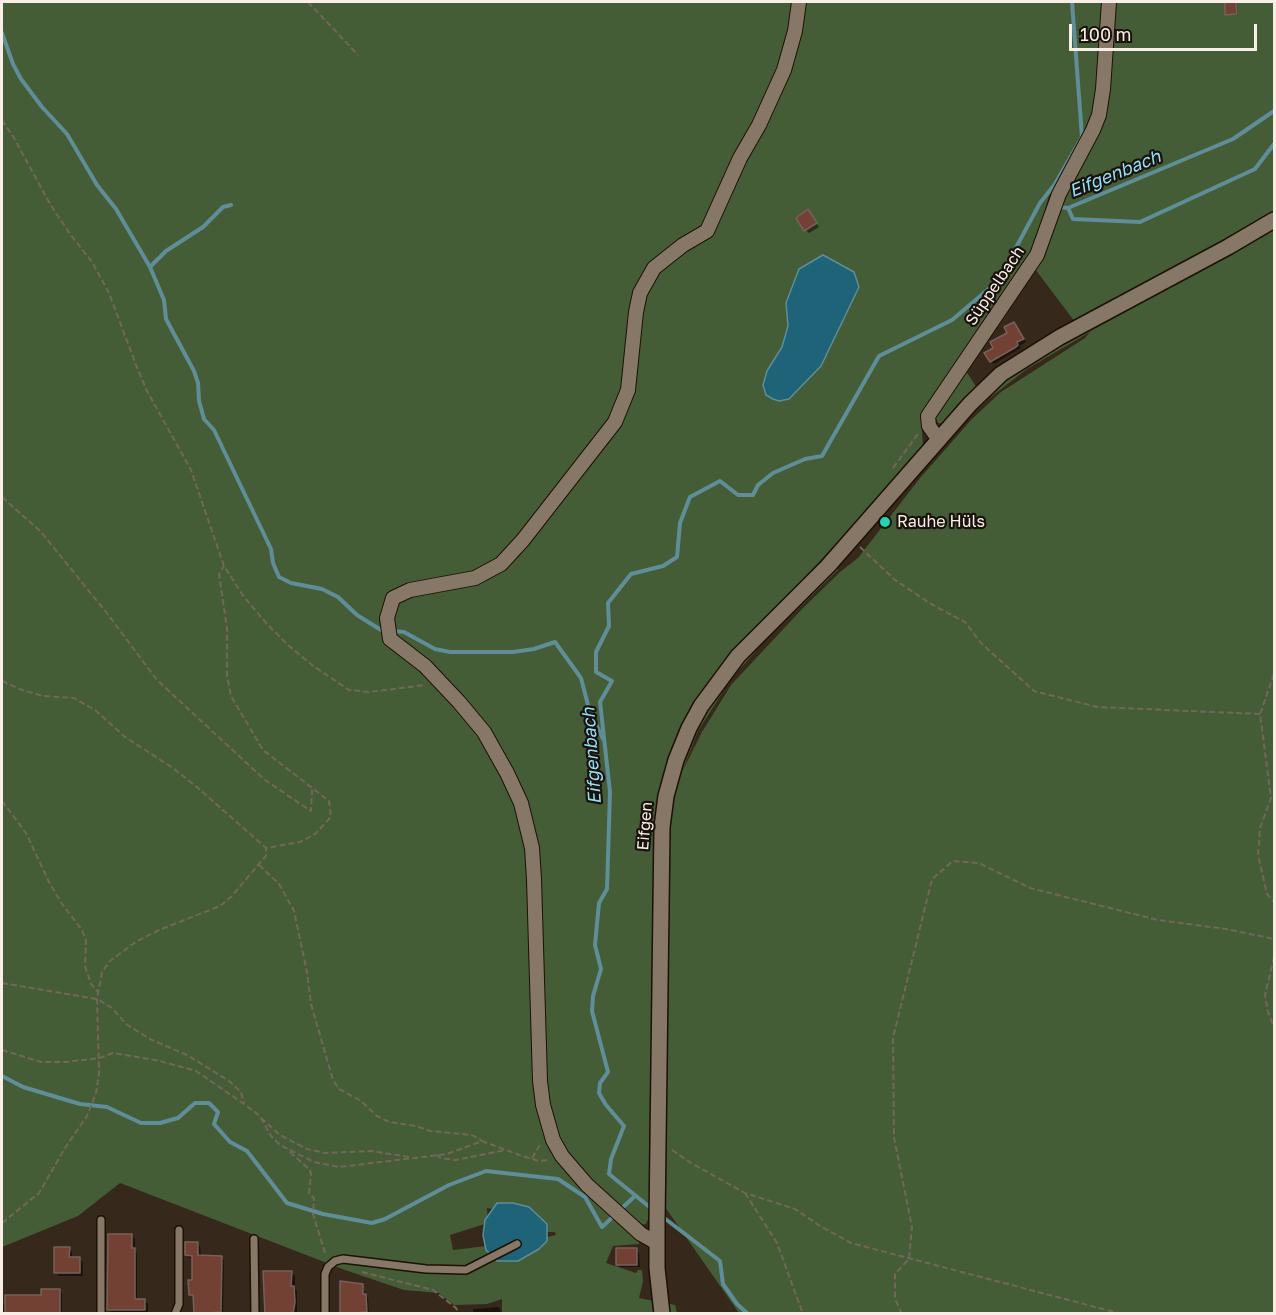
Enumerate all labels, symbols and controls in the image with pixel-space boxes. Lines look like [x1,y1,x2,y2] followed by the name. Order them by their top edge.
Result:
[1072,12,1260,50] scale bar
[1080,23,1131,45] text: 100 m
[1066,146,1164,202] water label: Eifgenbach
[961,243,1029,329] street label: Süppelbach
[897,512,985,532] place label: Rauhe Hüls
[878,515,892,529] marker: Rauhe Hüls
[578,707,606,805] water label: Eifgenbach
[633,801,657,851] street label: Eifgen

